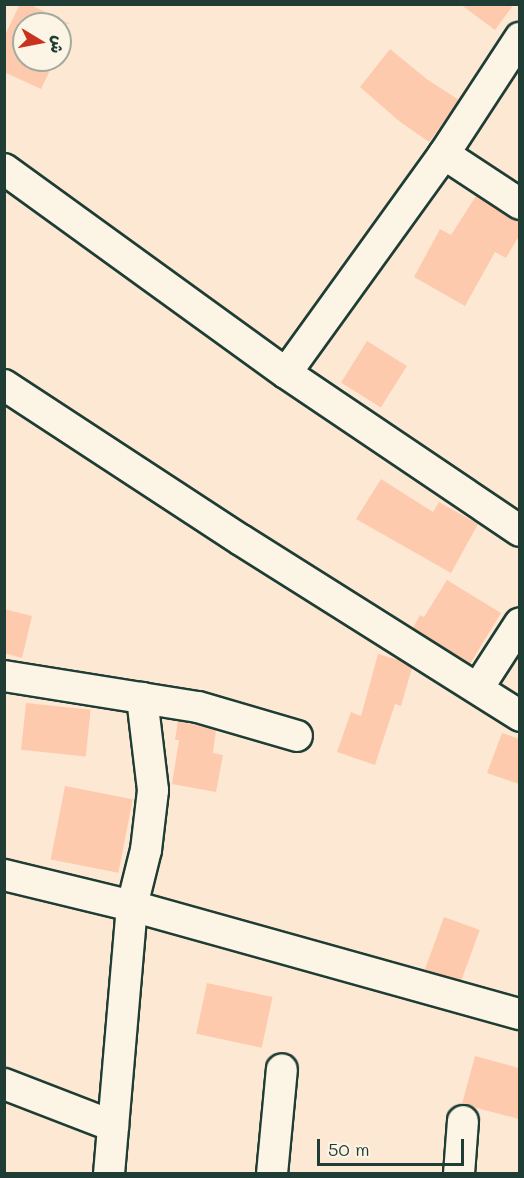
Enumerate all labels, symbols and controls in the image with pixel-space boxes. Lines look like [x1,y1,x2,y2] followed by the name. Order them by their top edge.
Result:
[12,12,72,72] north arrow
[46,34,70,55] text: ش
[320,1127,467,1165] scale bar
[328,1137,370,1161] text: 50 m

